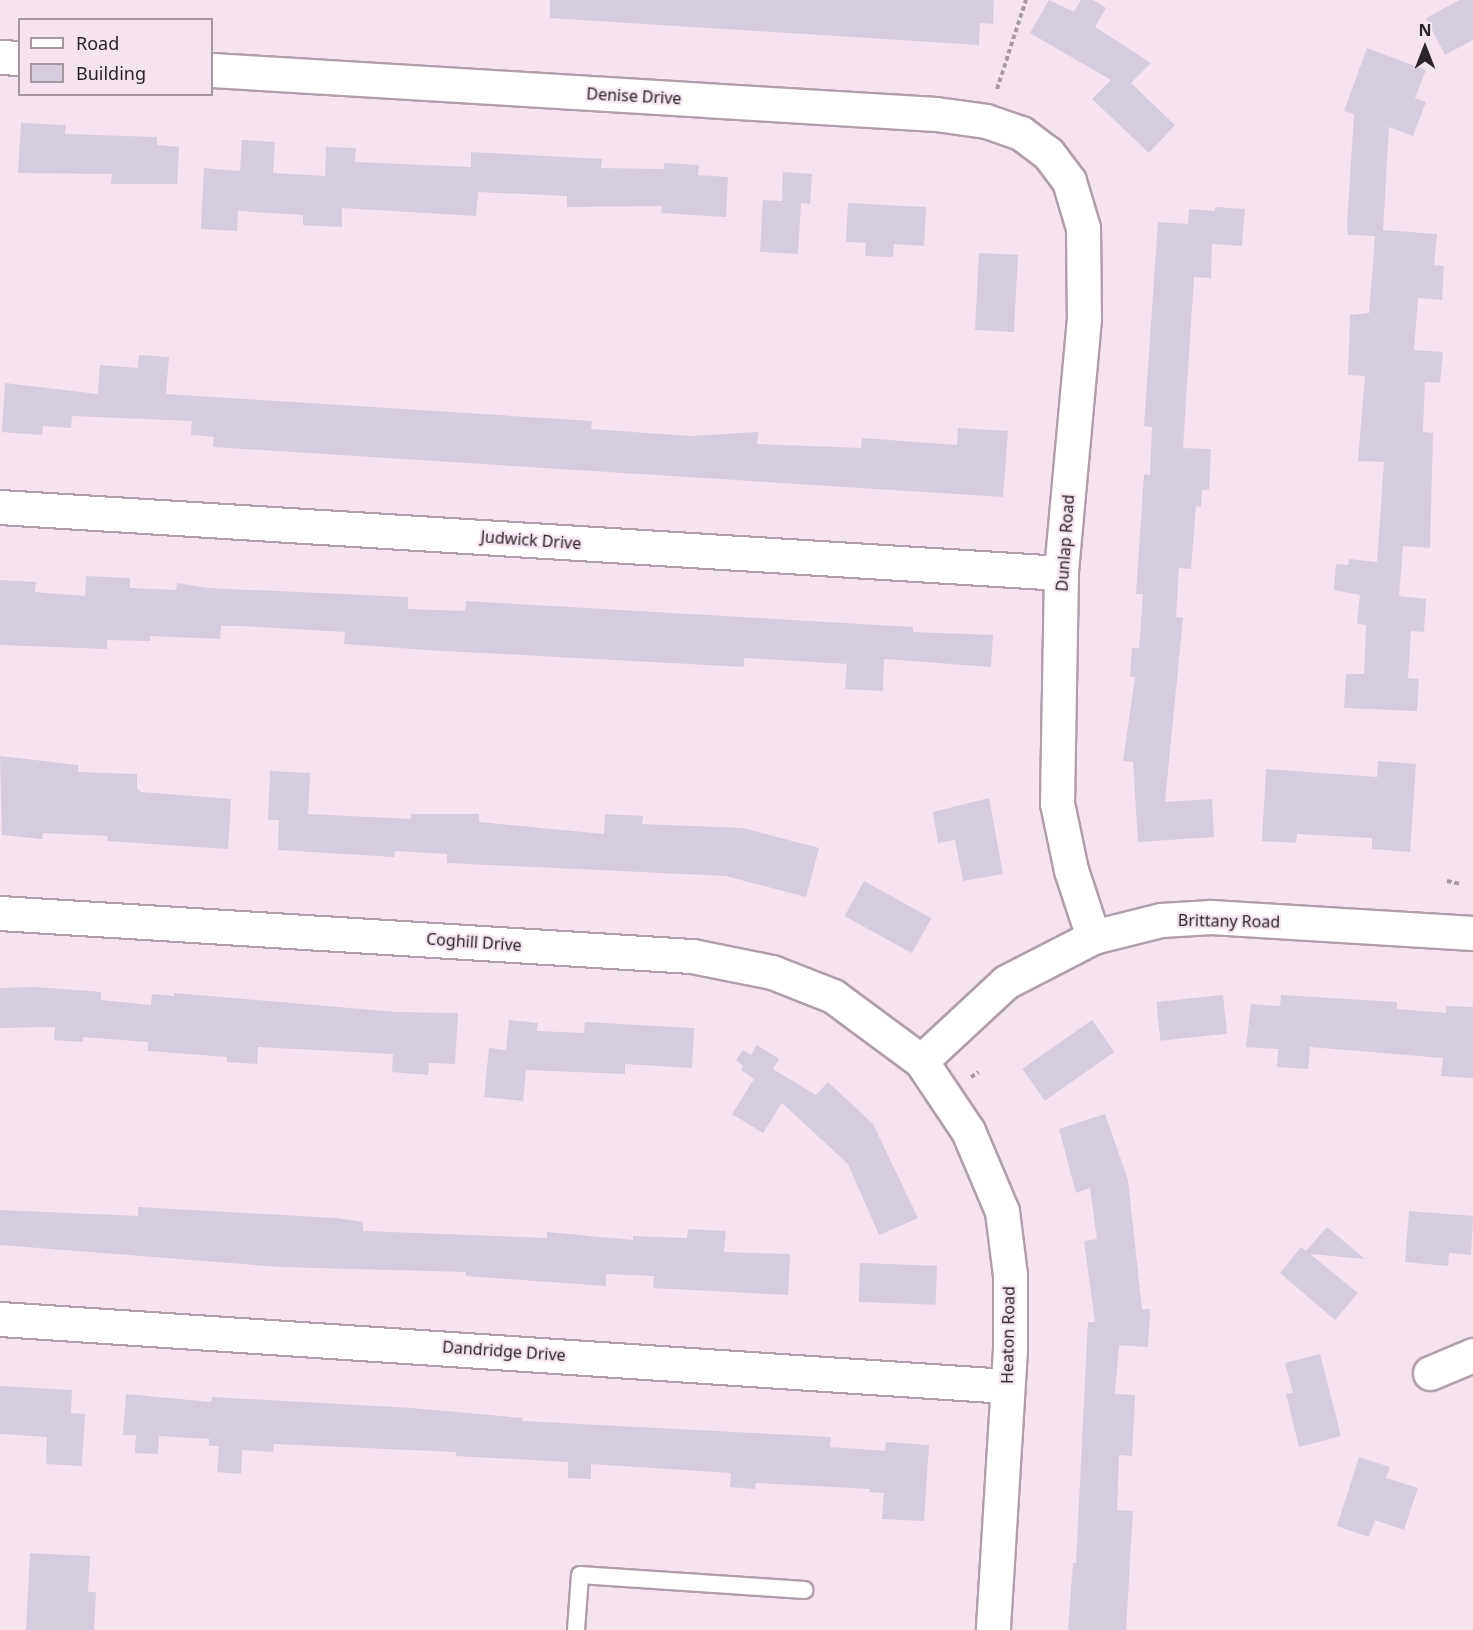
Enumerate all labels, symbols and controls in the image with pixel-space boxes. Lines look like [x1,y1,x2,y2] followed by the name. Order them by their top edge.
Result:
[18,18,213,96] legend
[1395,18,1455,78] north arrow
[1418,19,1432,41] text: N
[76,31,119,55] text: Road
[76,61,146,85] text: Building
[586,84,682,108] street label: Denise Drive
[1052,494,1078,592] street label: Dunlap Road
[480,527,582,553] street label: Judwick Drive
[1178,911,1280,931] street label: Brittany Road
[426,929,522,955] street label: Coghill Drive
[998,1286,1018,1384] street label: Heaton Road
[442,1337,566,1365] street label: Dandridge Drive

